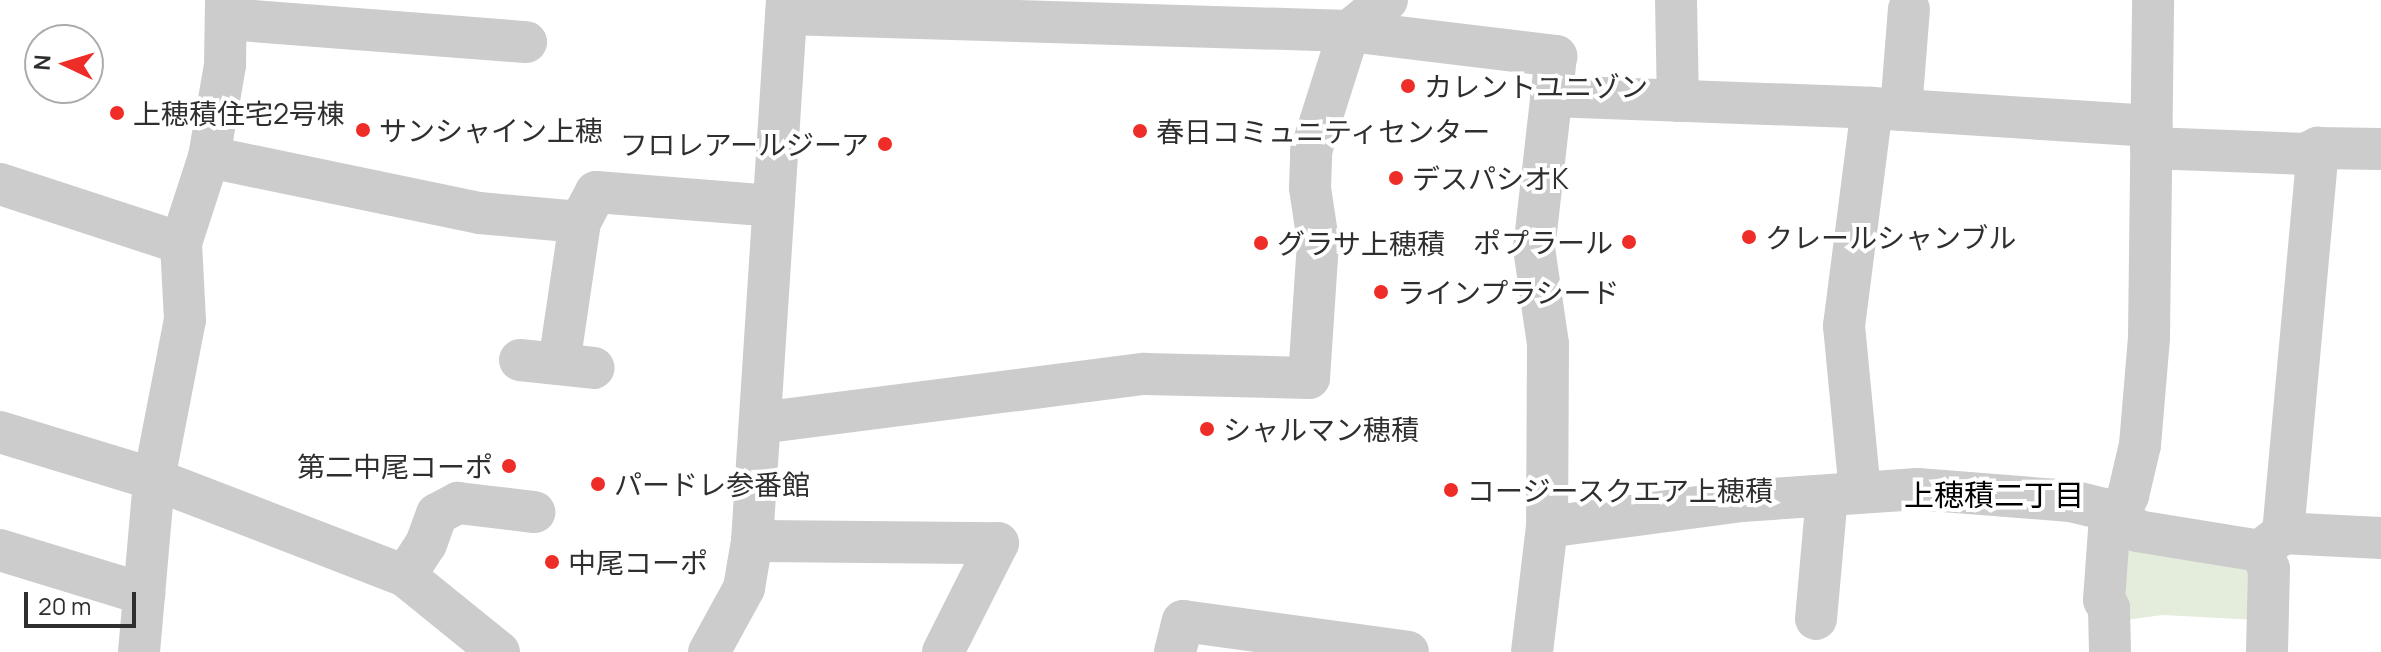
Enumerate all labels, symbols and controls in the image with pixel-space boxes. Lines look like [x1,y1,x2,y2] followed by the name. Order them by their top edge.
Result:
[24,24,104,104] north arrow
[27,54,58,71] text: N
[1424,69,1648,103] place label: カレントユニゾン
[1399,77,1417,95] marker: カレントユニゾン
[133,96,345,130] place label: 上穂積住宅2号棟
[108,104,126,122] marker: 上穂積住宅2号棟
[379,113,603,147] place label: サンシャイン上穂
[1156,114,1492,148] place label: 春日コミュニティセンター
[354,121,372,139] marker: サンシャイン上穂
[1131,122,1149,140] marker: 春日コミュニティセンター
[619,127,869,161] place label: フロレアールジーア
[876,135,894,153] marker: フロレアールジーア
[1412,161,1569,195] place label: デスパシオK
[1387,169,1405,187] marker: デスパシオK
[1765,220,2017,254] place label: クレールシャンブル
[1473,225,1613,259] place label: ポプラール
[1277,226,1445,260] place label: グラサ上穂積
[1740,228,1758,246] marker: クレールシャンブル
[1620,233,1638,251] marker: ポプラール
[1252,234,1270,252] marker: グラサ上穂積
[1397,275,1621,309] place label: ラインプラシード
[1372,283,1390,301] marker: ラインプラシード
[1223,412,1419,446] place label: シャルマン穂積
[1198,420,1216,438] marker: シャルマン穂積
[297,449,493,483] place label: 第二中尾コーポ
[500,457,518,475] marker: 第二中尾コーポ
[614,467,810,501] place label: パードレ参番館
[1467,473,1775,507] place label: コージースクエア上穂積
[589,475,607,493] marker: パードレ参番館
[1904,477,2084,513] district label: 上穂積二丁目
[1442,481,1460,499] marker: コージースクエア上穂積
[568,545,708,579] place label: 中尾コーポ
[543,553,561,571] marker: 中尾コーポ
[28,576,140,626] scale bar
[38,589,91,622] text: 20 m

